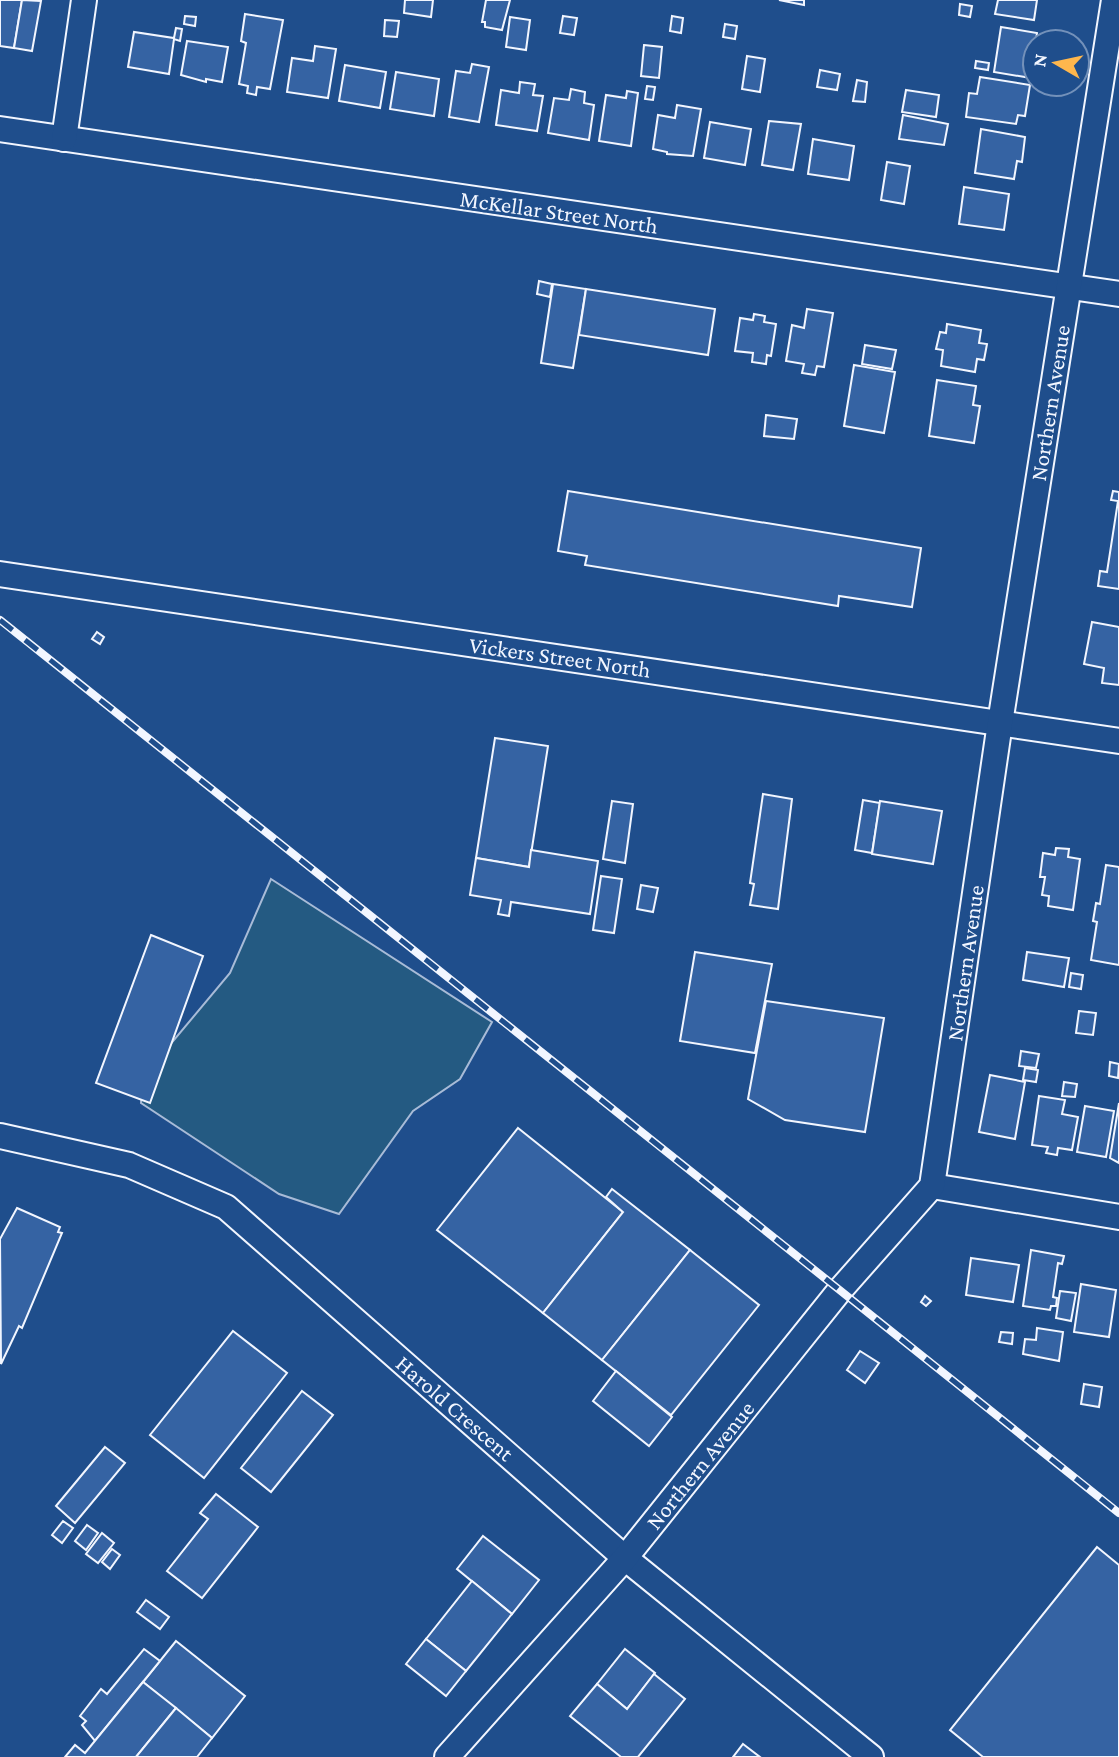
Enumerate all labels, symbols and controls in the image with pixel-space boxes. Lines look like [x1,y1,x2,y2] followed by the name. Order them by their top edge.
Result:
[1021,28,1091,98] north arrow
[1028,52,1051,68] text: N
[458,185,660,239] street label: McKellar Street North
[1025,323,1075,483] street label: Northern Avenue
[467,631,653,683] street label: Vickers Street North
[941,883,989,1043] street label: Northern Avenue
[391,1350,519,1466] street label: Harold Crescent
[640,1396,760,1534] street label: Northern Avenue

